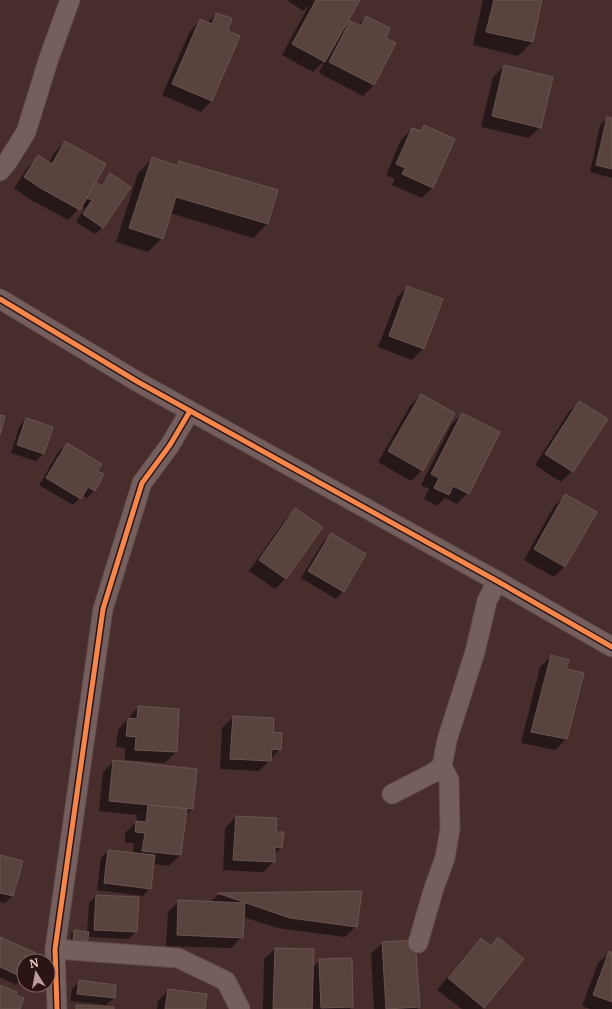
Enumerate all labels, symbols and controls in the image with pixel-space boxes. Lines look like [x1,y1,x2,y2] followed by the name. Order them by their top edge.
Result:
[16,953,56,993] north arrow
[28,955,40,971] text: N

